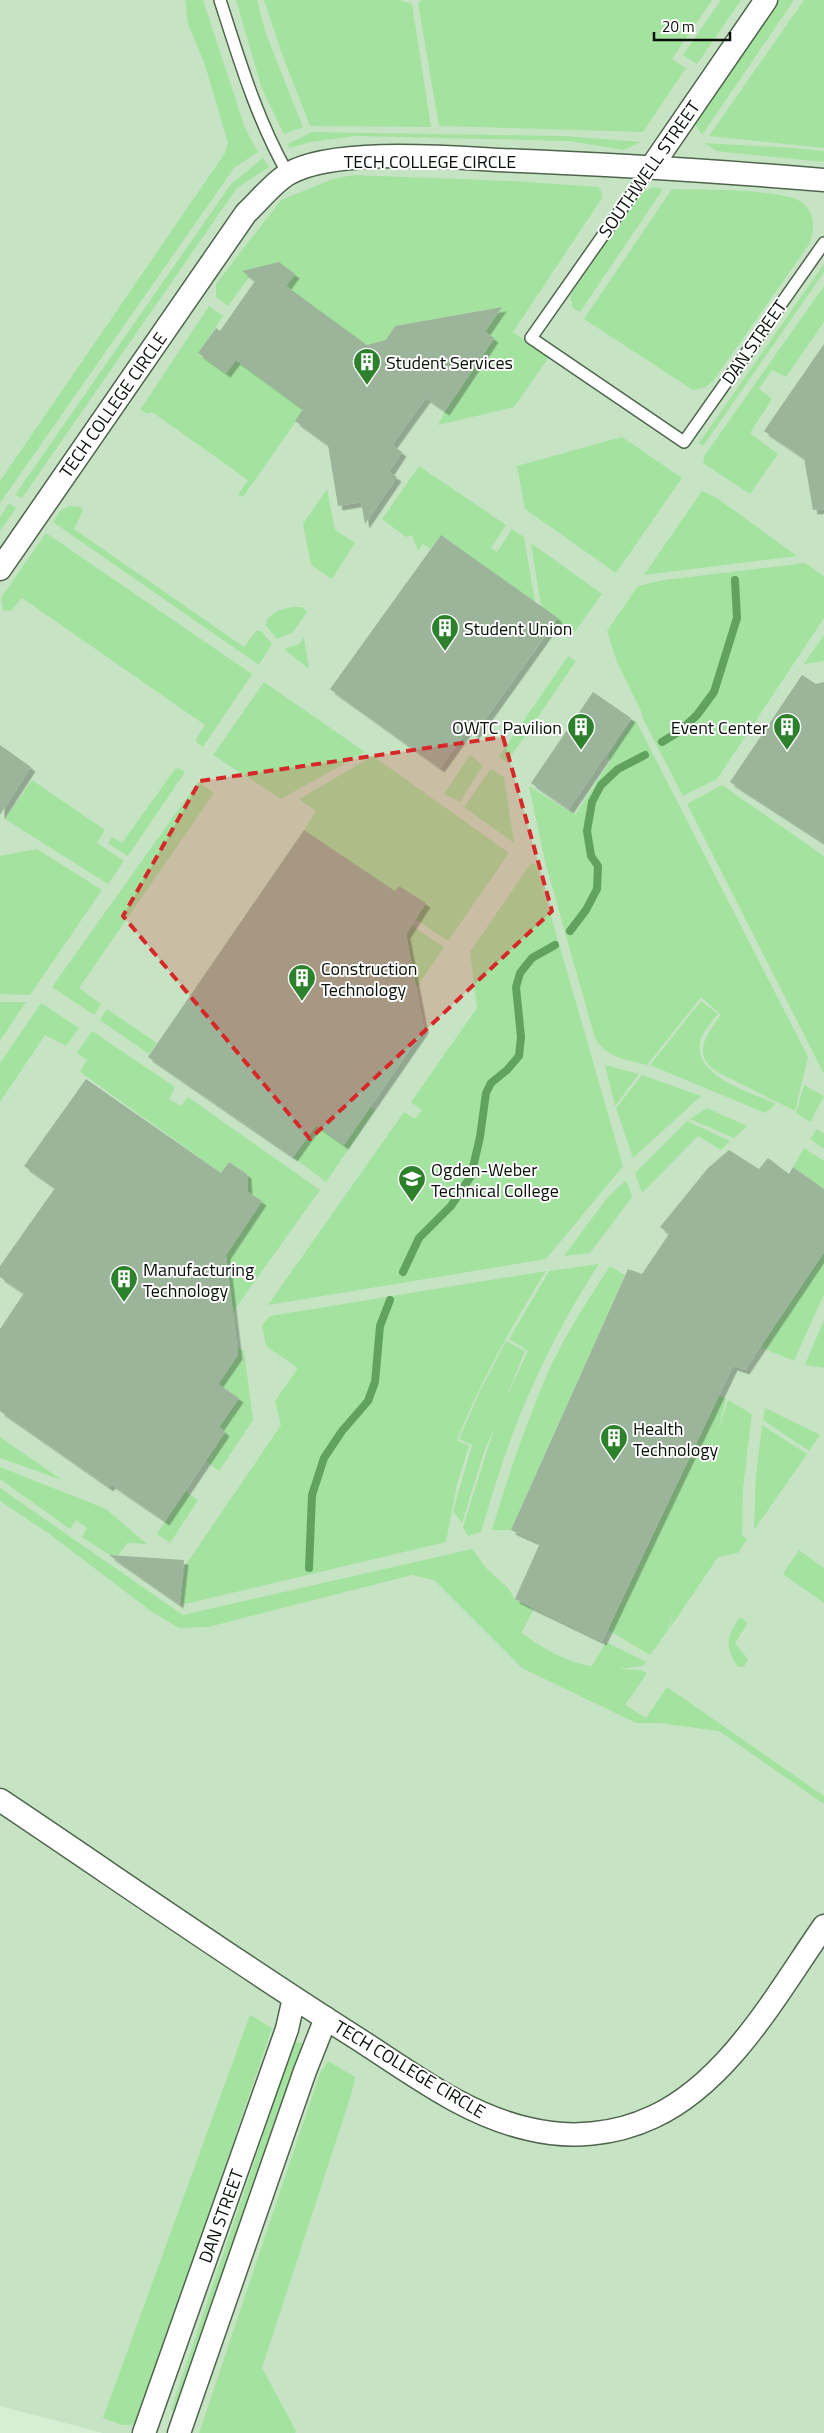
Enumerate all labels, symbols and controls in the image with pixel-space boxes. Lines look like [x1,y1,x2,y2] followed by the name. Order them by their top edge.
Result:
[654,10,730,42] scale bar
[662,15,695,38] text: 20 m
[592,95,707,243] street label: SOUTHWELL STREET
[344,148,516,175] street label: TECH COLLEGE CIRCLE
[715,294,793,390] street label: DAN STREET
[53,327,174,483] street label: TECH COLLEGE CIRCLE
[352,347,382,386] building icon: Student Services
[386,349,513,376] place label: Student Services
[430,613,460,652] building icon: Student Union
[464,615,572,642] place label: Student Union
[566,712,596,751] building icon: OWTC Pavilion
[772,712,802,751] building icon: Event Center
[452,714,562,741] place label: OWTC Pavilion
[671,714,768,741] place label: Event Center
[321,955,418,1003] place label: Construction Technology
[287,963,317,1002] building icon: Construction Technology
[431,1156,559,1204] place label: Ogden-Weber Technical College
[397,1164,427,1203] school or university icon: Ogden-Weber Technical College
[143,1256,254,1304] place label: Manufacturing Technology
[109,1264,139,1303] building icon: Manufacturing Technology
[633,1415,719,1463] place label: Health Technology
[599,1423,629,1462] building icon: Health Technology
[329,2013,491,2125] street label: TECH COLLEGE CIRCLE
[192,2165,251,2267] street label: DAN STREET

